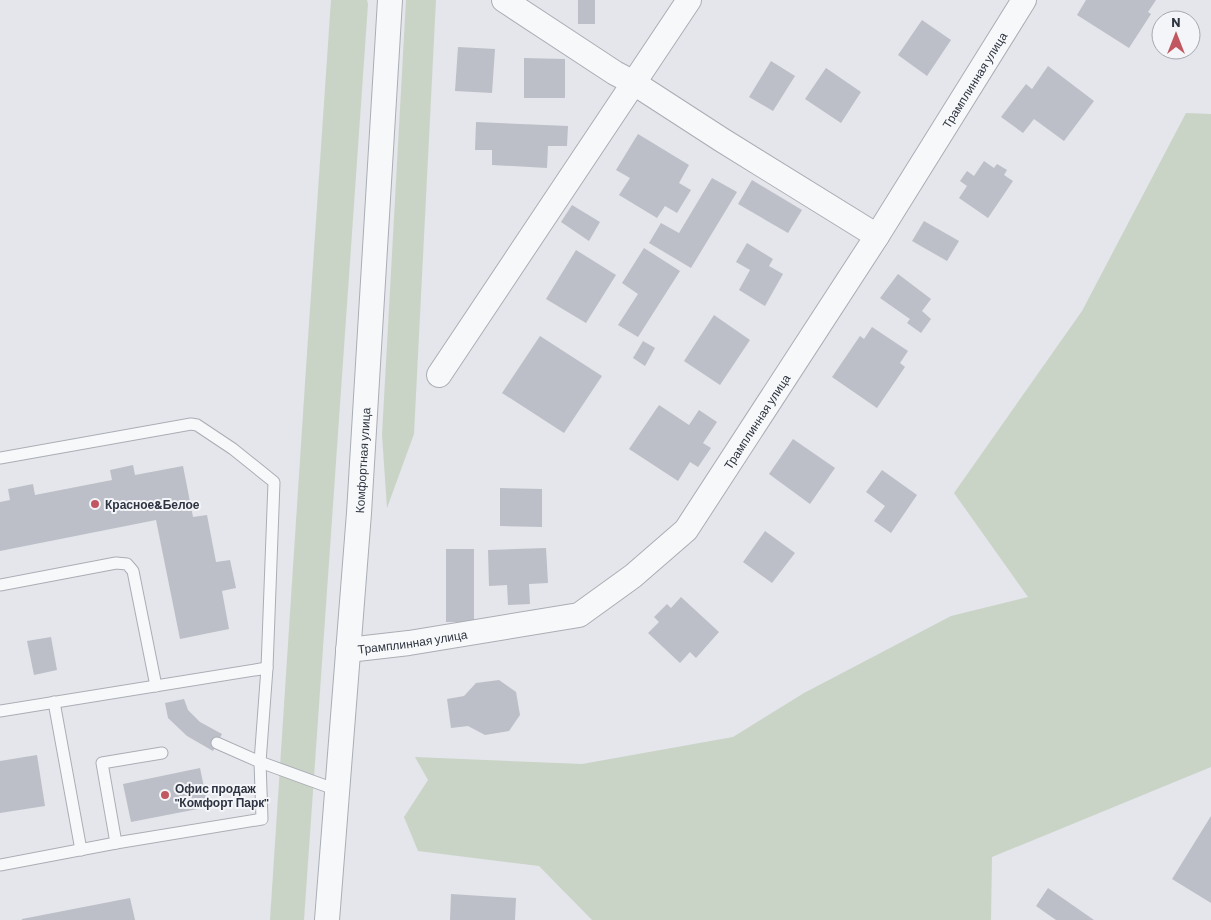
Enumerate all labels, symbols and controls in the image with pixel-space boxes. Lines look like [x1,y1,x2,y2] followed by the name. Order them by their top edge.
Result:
[1151,10,1201,60] north arrow
[1171,13,1181,30] text: N
[939,29,1010,130] street label: Трамплинная улица
[721,371,793,471] street label: Трамплинная улица
[352,407,373,514] street label: Комфортная улица
[105,497,200,512] place label: Красное&Белое
[89,498,101,510] marker: Красное&Белое
[357,626,468,656] street label: Трамплинная улица
[175,781,269,810] place label: Офис продаж "Комфорт Парк"
[159,789,171,801] marker: Офис продаж "Комфорт Парк"

